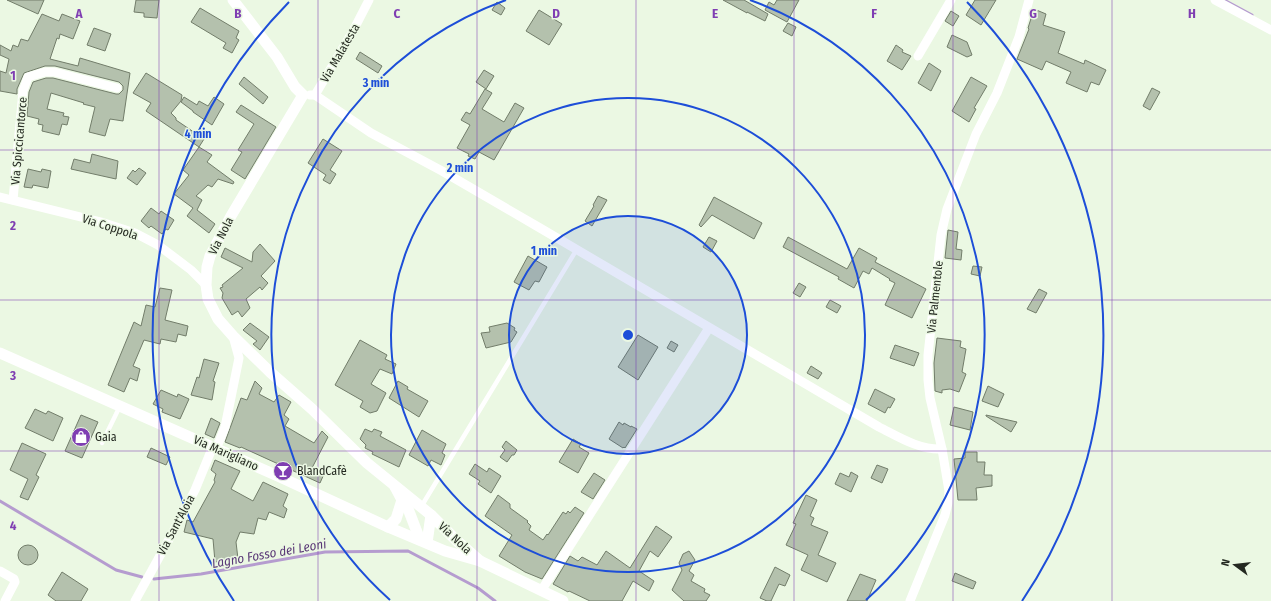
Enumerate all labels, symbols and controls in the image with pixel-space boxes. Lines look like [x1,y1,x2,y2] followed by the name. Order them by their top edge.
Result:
[74,6,83,21] text: A
[234,6,242,21] text: B
[394,6,401,21] text: C
[552,6,560,21] text: D
[712,6,718,21] text: E
[871,6,877,21] text: F
[1029,6,1037,21] text: G
[1188,6,1196,21] text: H
[318,21,363,85] street label: Via Malatesta
[10,68,16,83] text: 1
[362,76,389,90] text: 3 min
[8,96,30,186] street label: Via Spiccicantorce
[184,127,212,141] text: 4 min
[446,161,473,175] text: 2 min
[80,211,140,243] street label: Via Coppola
[206,215,236,257] street label: Via Nola
[9,218,16,233] text: 2
[531,244,557,258] text: 1 min
[924,260,946,334] street label: Via Palmentole
[621,328,635,342] centre of rings
[9,368,16,383] text: 3
[70,426,92,448] shop icon: Gaia
[95,430,117,444] place label: Gaia
[191,432,261,474] street label: Via Marigliano
[272,460,294,482] bar icon: BlandCafè
[297,464,347,478] place label: BlandCafè
[154,492,198,558] street label: Via Sant'Aloia
[10,518,17,533] text: 4
[435,519,475,557] street label: Via Nola
[211,536,328,571] water label: Lagno Fosso dei Leoni
[1215,545,1255,585] north arrow
[1219,558,1233,567] text: N

